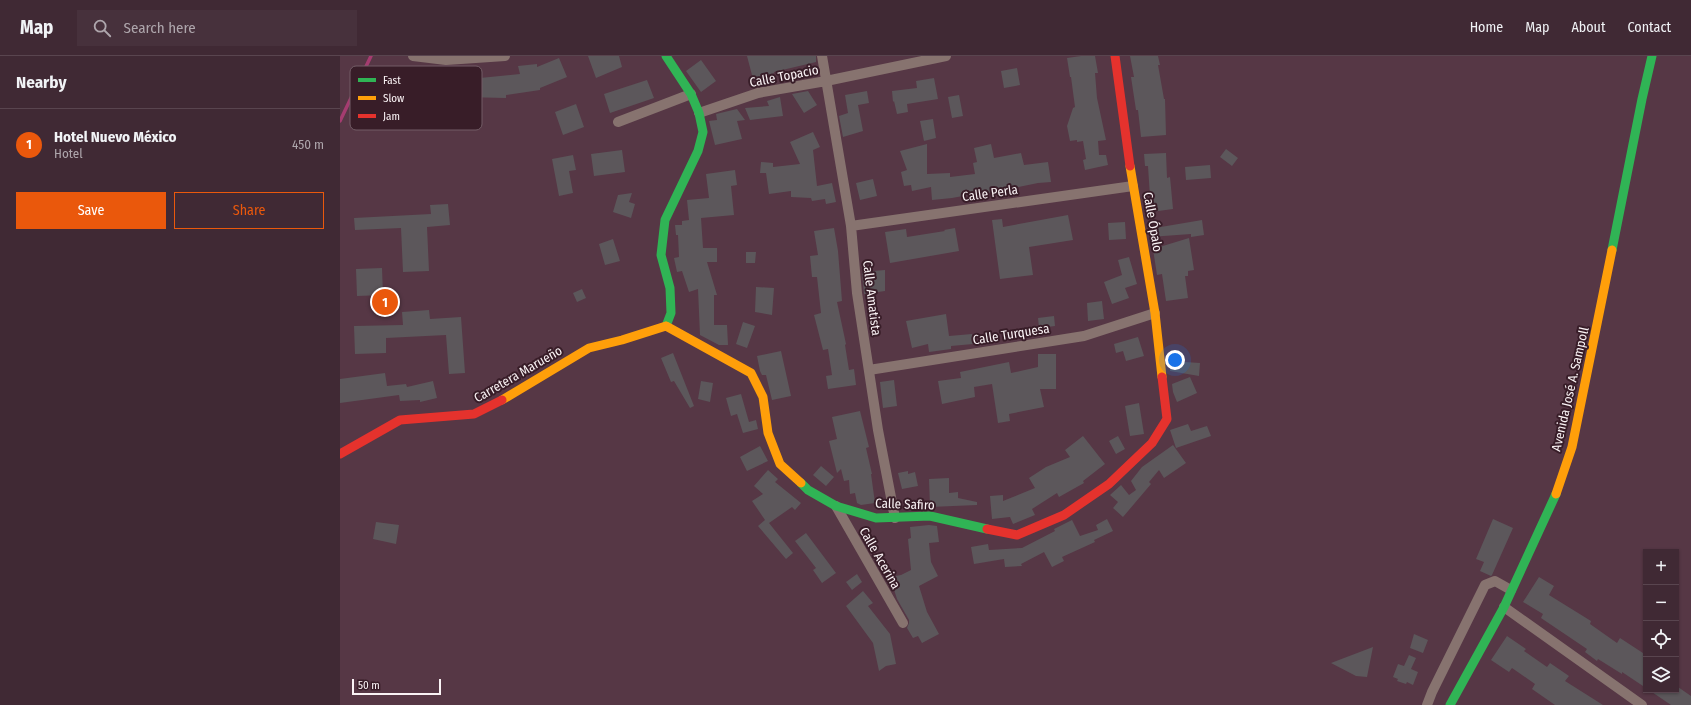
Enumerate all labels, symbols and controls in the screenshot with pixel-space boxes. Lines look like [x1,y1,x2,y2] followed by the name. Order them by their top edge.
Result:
[77,10,357,46] search box
[20,16,53,39] text: Map
[91,17,113,39] icon: search
[123,19,196,37] text: Search here
[1470,19,1503,36] text: Home
[1525,19,1549,36] text: Map
[1571,19,1606,36] text: About
[1628,19,1671,36] text: Contact
[748,62,820,90] street label: Calle Topacio
[350,66,482,130] legend
[16,72,67,93] text: Nearby
[383,74,401,87] text: Fast
[383,92,404,105] text: Slow
[383,110,400,123] text: Jam
[54,128,177,146] text: Hotel Nuevo México
[26,137,32,152] text: 1
[292,137,324,152] text: 450 m
[54,146,83,161] text: Hotel
[961,182,1019,204] street label: Calle Perla
[1140,191,1166,253] street label: Calle Ópalo
[16,192,166,229] button: Save
[174,192,324,229] button: Share
[860,259,884,337] street label: Calle Amatista
[372,287,398,317] pin: 1
[972,321,1050,347] street label: Calle Turquesa
[1548,325,1592,453] street label: Avenida José A. Sampoll
[471,343,565,405] street label: Carretera Marueño
[1165,350,1185,370] your location
[875,495,935,513] street label: Calle Safiro
[856,525,904,591] street label: Calle Acerina
[1643,549,1679,693] map controls
[1643,549,1679,585] button: +
[1643,585,1679,621] button: −
[1643,621,1679,657] button: locate
[1643,657,1679,693] button: layers
[352,677,441,696] scale bar
[358,679,380,692] text: 50 m

